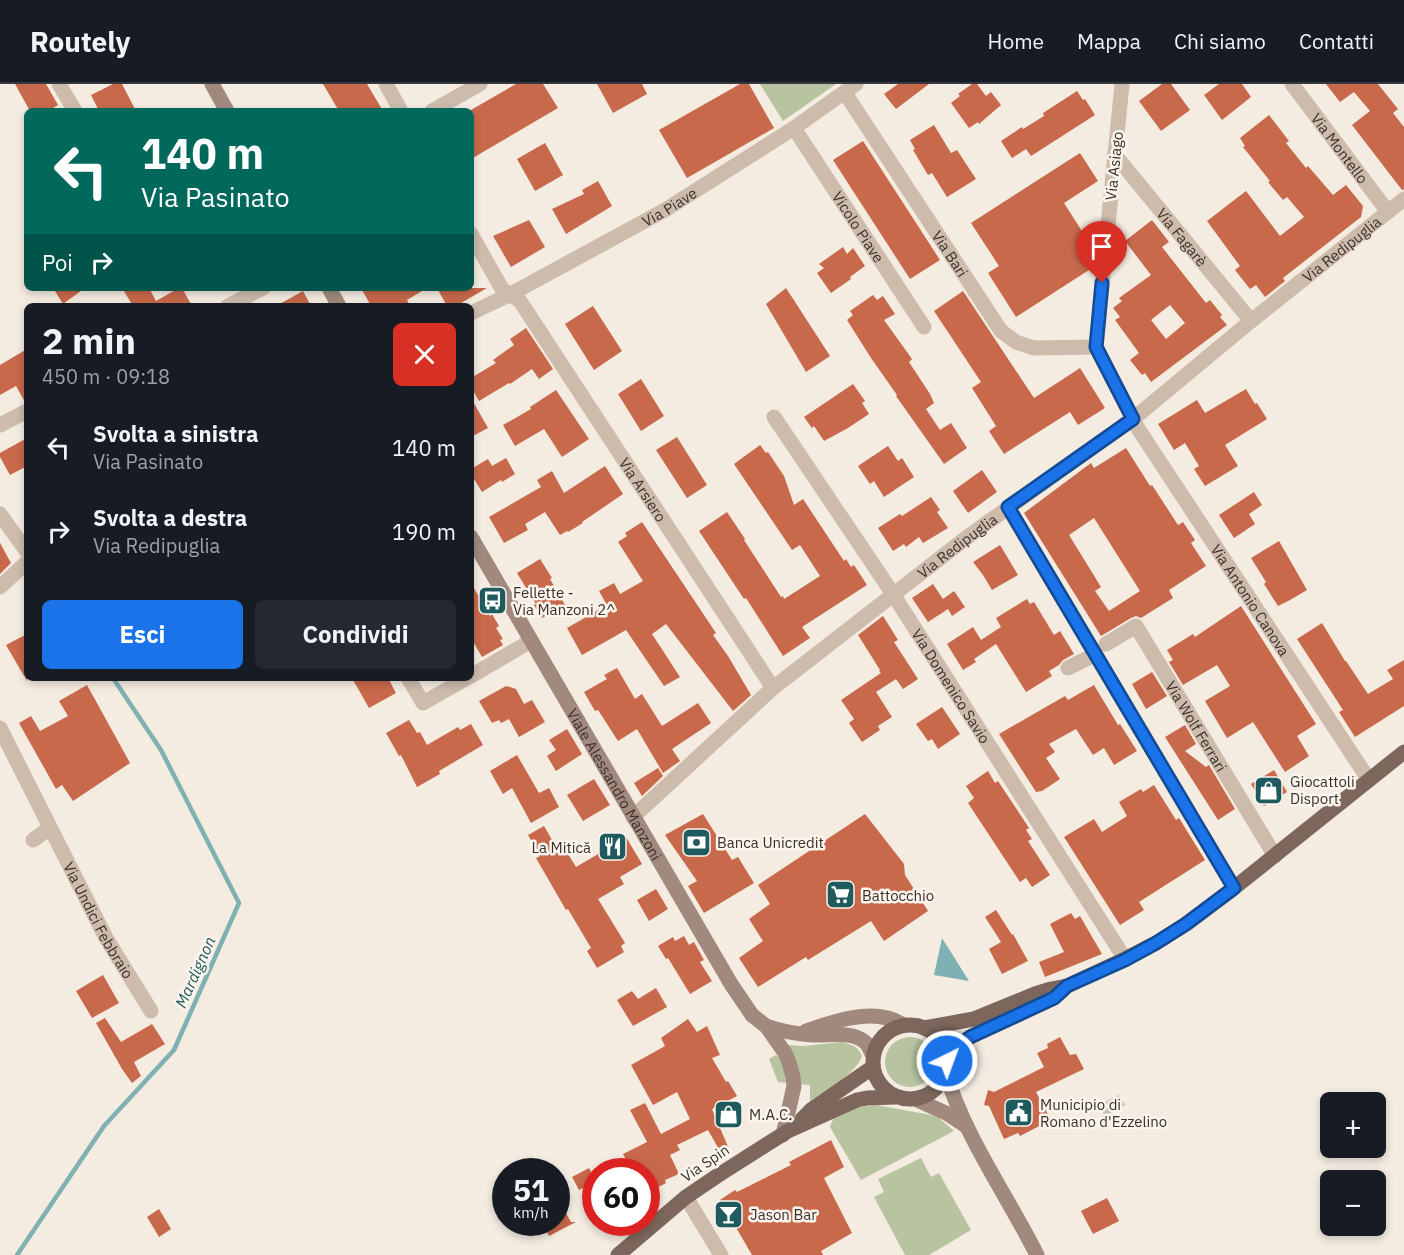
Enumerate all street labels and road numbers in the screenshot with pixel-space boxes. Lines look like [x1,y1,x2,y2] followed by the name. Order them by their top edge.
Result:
[1307,109,1373,187] street label: Via Montello
[1101,131,1127,201] street label: Via Asiago
[638,183,700,230] street label: Via Piave
[828,188,889,266] street label: Vicolo Piave
[1153,204,1212,270] street label: Via Fagarè
[1298,212,1385,286] street label: Via Redipuglia
[928,227,972,280] street label: Via Bari
[615,454,671,525] street label: Via Arsiero
[913,509,1001,582] street label: Via Redipuglia
[1207,540,1294,659] street label: Via Antonio Canova
[908,625,995,747] street label: Via Domenico Savio
[1162,677,1231,775] street label: Via Wolf Ferrari
[563,705,666,863] street label: Viale Alessandro Manzoni
[60,859,138,982] street label: Via Undici Febbraio
[677,1140,733,1186] street label: Via Spin

